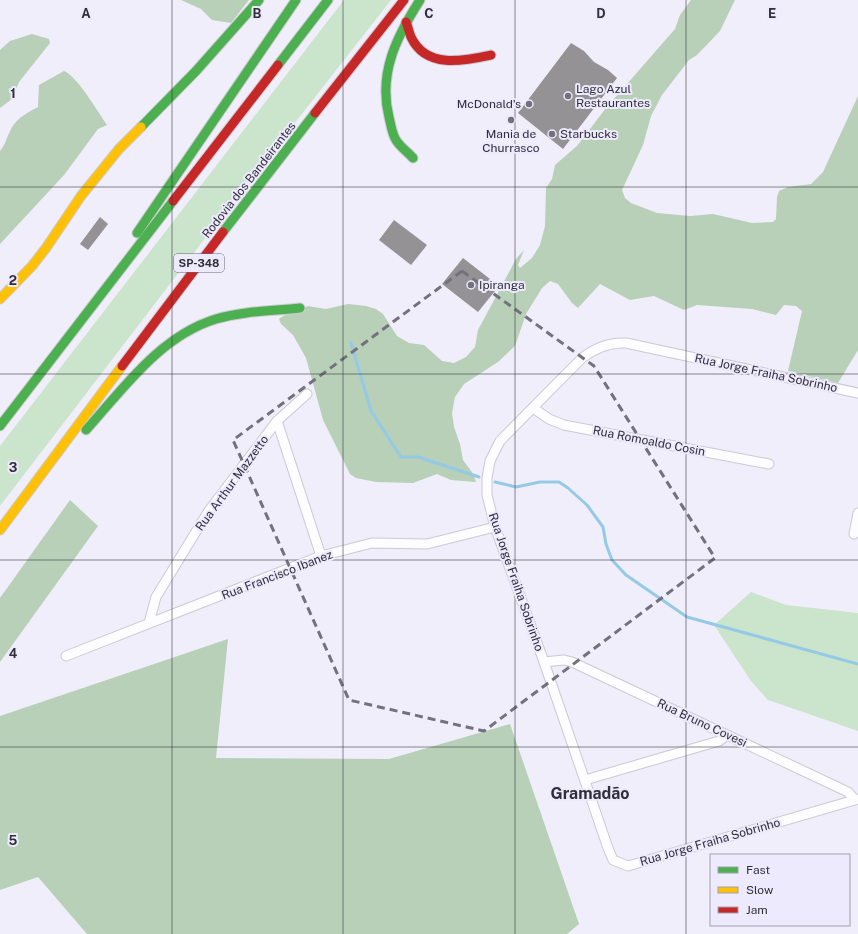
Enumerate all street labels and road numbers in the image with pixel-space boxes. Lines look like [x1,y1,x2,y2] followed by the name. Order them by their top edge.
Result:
[199,119,299,241] street label: Rodovia dos Bandeirantes
[174,254,224,272] road number: SP-348
[693,351,839,395] street label: Rua Jorge Fraiha Sobrinho
[592,423,706,459] street label: Rua Romoaldo Cosin
[193,432,271,533] street label: Rua Arthur Mazzetto
[486,511,546,653] street label: Rua Jorge Fraiha Sobrinho
[220,547,335,603] street label: Rua Francisco Ibanez
[655,696,749,750] street label: Rua Bruno Covesi
[638,815,782,869] street label: Rua Jorge Fraiha Sobrinho

